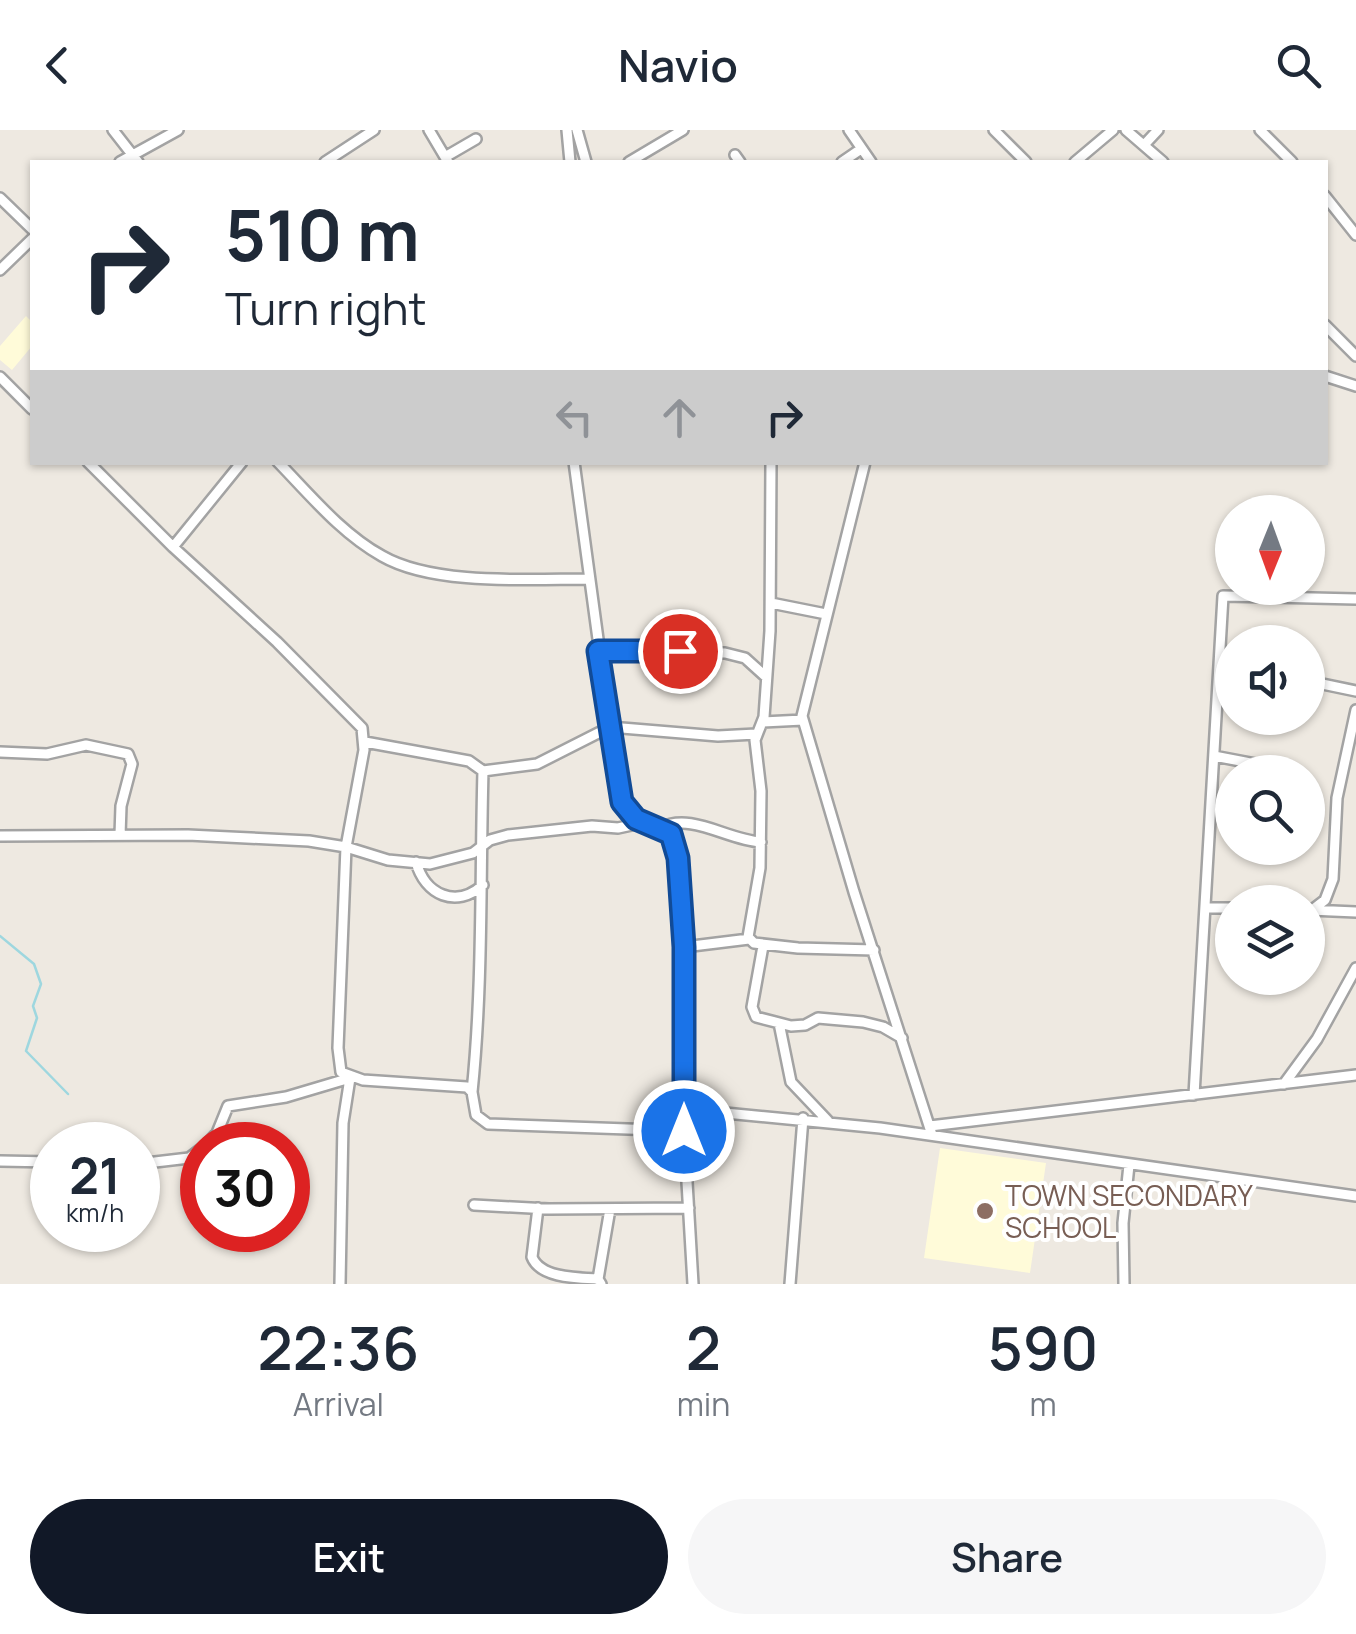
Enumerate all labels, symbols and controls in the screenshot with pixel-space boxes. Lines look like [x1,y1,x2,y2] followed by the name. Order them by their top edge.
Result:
[618,34,738,96] text: Navio
[30,38,85,93] icon: back
[1271,38,1326,93] icon: search
[225,186,420,282] text: 510 m
[60,200,190,330] icon: right
[225,277,426,339] text: Turn right
[547,390,602,445] icon: left
[652,390,707,445] icon: ahead
[757,390,812,445] icon: right
[1215,495,1325,605] north arrow
[1215,495,1325,995] map controls
[638,609,723,694] pin
[653,624,708,679] icon: arrive
[1215,625,1325,735] button: sound
[1215,755,1325,865] button: search
[1215,885,1325,995] button: layers
[632,1079,736,1183] position arrow
[180,1122,310,1252] speed limit sign: 30
[69,1141,121,1209] text: 21
[1005,1176,1253,1246] place label: TOWN SECONDARY SCHOOL
[66,1195,124,1230] text: km/h
[974,1200,996,1222] marker: TOWN SECONDARY SCHOOL
[257,1306,419,1388] text: 22:36
[686,1306,721,1388] text: 2
[988,1306,1099,1388] text: 590
[293,1382,384,1426] text: Arrival
[677,1382,730,1426] text: min
[1030,1382,1057,1426] text: m
[30,1499,668,1614] button: Exit
[688,1499,1326,1614] button: Share

